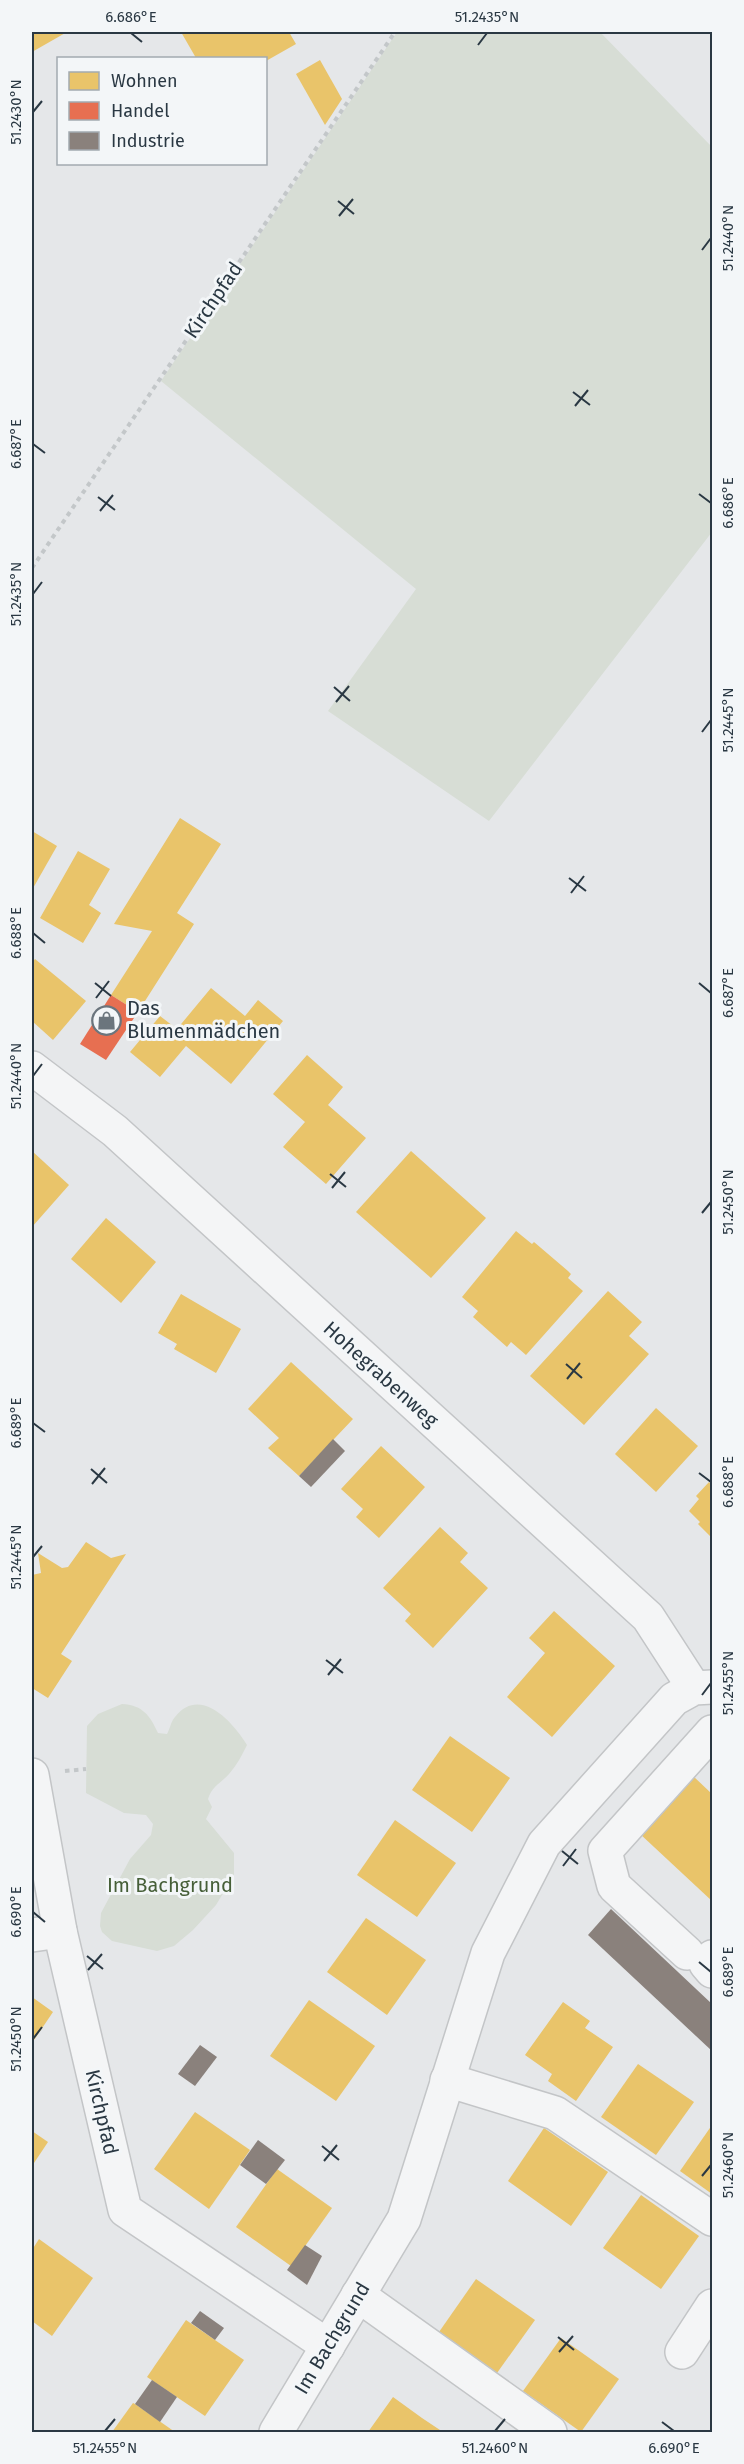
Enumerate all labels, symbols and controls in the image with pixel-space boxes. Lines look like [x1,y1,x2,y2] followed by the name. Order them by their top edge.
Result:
[105,8,157,26] text: 6.686°E
[455,8,519,26] text: 51.2435°N
[57,57,267,165] legend
[111,70,178,92] text: Wohnen
[7,79,25,145] text: 51.2430°N
[111,100,169,122] text: Handel
[111,130,185,152] text: Industrie
[719,205,737,271] text: 51.2440°N
[179,257,247,343] street label: Kirchpfad
[7,419,25,469] text: 6.687°E
[719,477,737,529] text: 6.686°E
[7,562,25,626] text: 51.2435°N
[719,687,737,753] text: 51.2445°N
[7,907,25,959] text: 6.688°E
[719,968,737,1018] text: 6.687°E
[127,996,280,1043] place label: Das Blumenmädchen
[90,1004,122,1036] shop icon: Das Blumenmädchen
[7,1043,25,1109] text: 51.2440°N
[719,1169,737,1235] text: 51.2450°N
[319,1316,444,1432] street label: Hohegrabenweg
[7,1397,25,1449] text: 6.689°E
[719,1456,737,1508] text: 6.688°E
[7,1524,25,1590] text: 51.2445°N
[719,1651,737,1715] text: 51.2455°N
[107,1873,233,1897] park label: Im Bachgrund
[7,1886,25,1938] text: 6.690°E
[719,1946,737,1998] text: 6.689°E
[7,2006,25,2072] text: 51.2450°N
[81,2067,123,2157] street label: Kirchpfad
[719,2132,737,2198] text: 51.2460°N
[289,2278,375,2398] street label: Im Bachgrund
[73,2439,137,2457] text: 51.2455°N
[462,2439,528,2457] text: 51.2460°N
[648,2439,700,2457] text: 6.690°E

